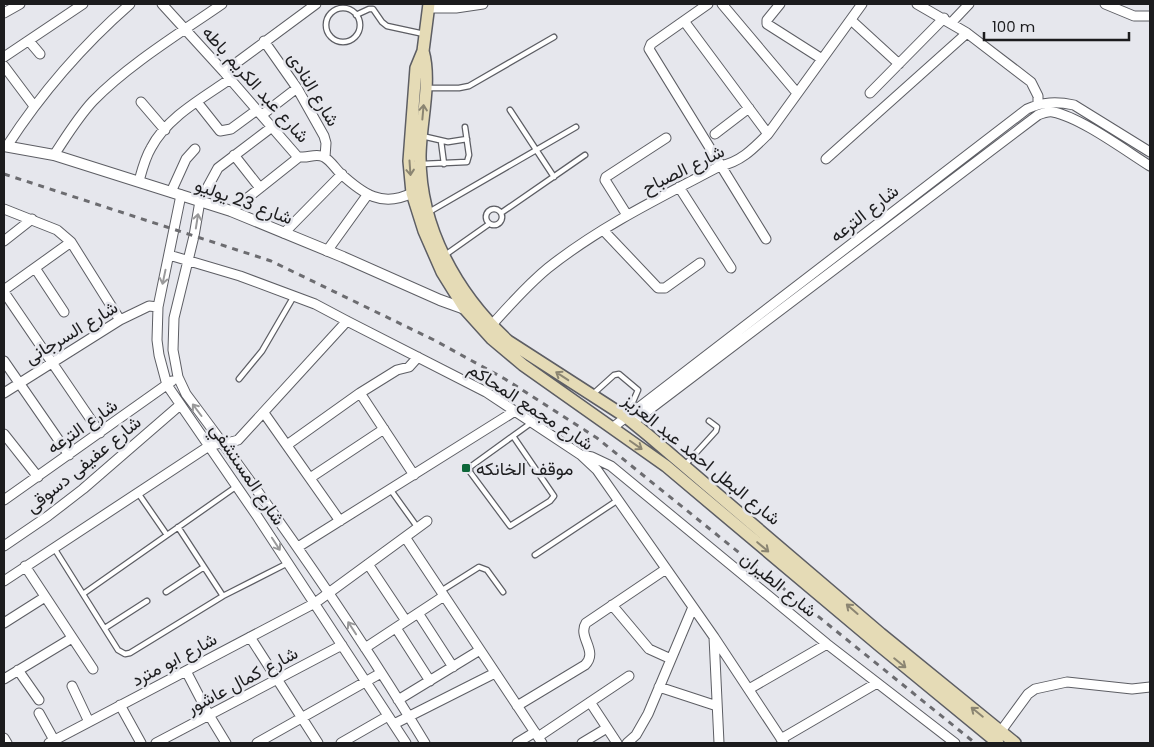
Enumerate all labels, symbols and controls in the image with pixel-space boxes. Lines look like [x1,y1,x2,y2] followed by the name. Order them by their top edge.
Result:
[984,10,1129,42] scale bar
[992,16,1035,37] text: 100 m
[197,20,315,148] street label: شارع عبد الكريم باطه
[282,47,346,131] street label: شارع النادى
[418,104,427,120] one-way arrow
[638,138,728,200] street label: شارع الصباح
[405,160,415,176] one-way arrow
[192,172,296,230] street label: شارع 23 يوليو
[824,178,904,248] street label: شارع الترعه
[192,213,202,229] one-way arrow
[159,269,168,285] one-way arrow
[20,294,122,370] street label: شارع السرجانى
[463,356,599,456] street label: شارع مجمع المحاكم
[556,371,570,381] one-way arrow
[617,387,786,530] street label: شارع البطل احمد عبد العزيز
[42,393,122,459] street label: شارع الترعه
[192,404,203,417] one-way arrow
[20,410,146,518] street label: شارع عفيفى دسوقى
[202,418,291,532] street label: شارع المستشفي
[629,440,643,450] one-way arrow
[476,456,573,481] place label: موقف الخانكه
[460,462,472,474] marker: موقف الخانكه
[271,537,281,551] one-way arrow
[756,541,769,552] one-way arrow
[735,545,823,623] street label: شارع الطيران
[846,603,859,615] one-way arrow
[347,621,357,635] one-way arrow
[127,626,221,692] street label: شارع ابو مترد
[181,640,302,720] street label: شارع كمال عاشور
[893,657,906,668] one-way arrow
[971,707,984,718] one-way arrow

